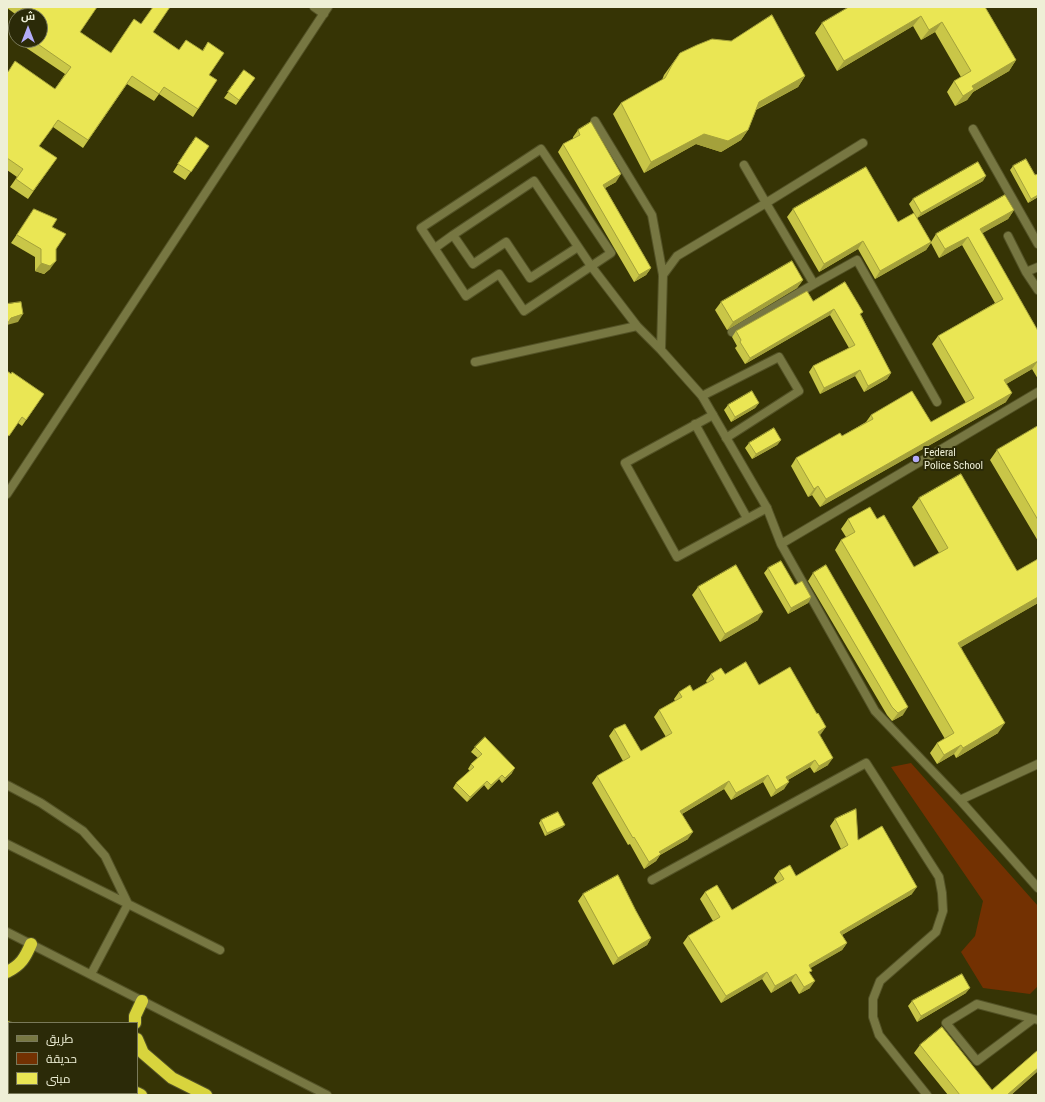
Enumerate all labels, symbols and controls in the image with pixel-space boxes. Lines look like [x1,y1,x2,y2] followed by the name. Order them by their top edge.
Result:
[8,8,48,48] north arrow
[21,10,35,23] text: ش
[924,446,983,472] place label: Federal Police School
[911,454,921,464] marker: Federal Police School
[8,1022,138,1094] legend
[46,1032,73,1046] text: طريق
[46,1052,77,1066] text: حديقة
[46,1072,71,1086] text: مبنى

